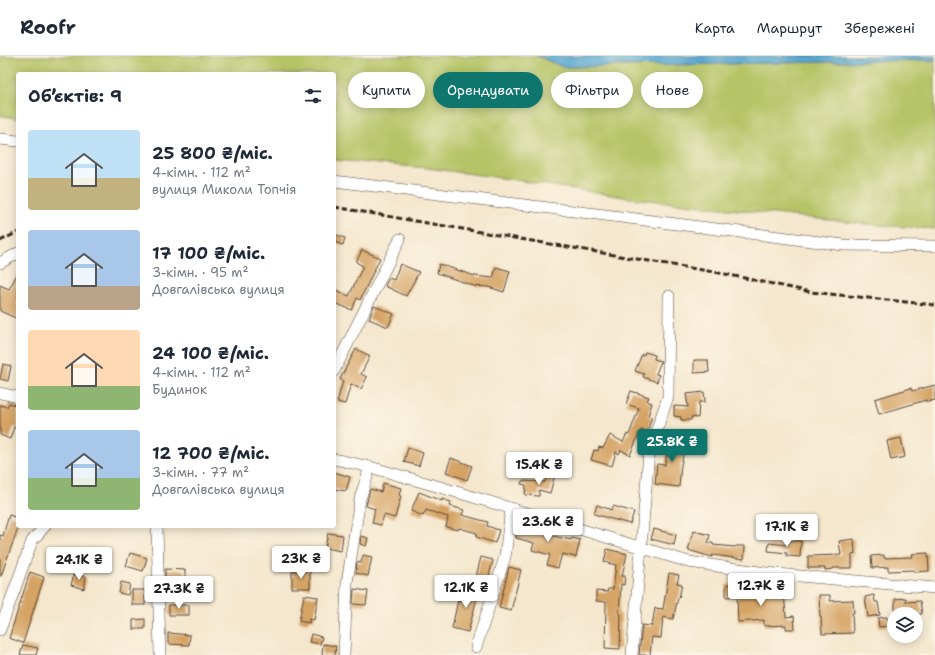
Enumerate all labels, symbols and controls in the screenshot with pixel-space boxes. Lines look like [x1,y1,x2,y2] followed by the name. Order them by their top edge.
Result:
[20,15,76,40] text: Roofr
[695,19,735,37] text: Карта
[757,19,822,37] text: Маршрут
[844,19,915,37] text: Збережені
[348,72,425,108] chip: Купити
[433,72,543,108] chip: Орендувати
[551,72,633,108] chip: Фільтри
[641,72,703,108] chip: Нове
[28,85,122,107] text: Об’єктів: 9
[302,85,324,107] icon: filters
[152,142,273,164] text: 25 800 ₴/міс.
[60,146,108,194] icon: home
[152,164,251,181] text: 4-кімн. · 112 m²
[152,181,297,198] text: вулиця Миколи Топчія
[152,242,265,264] text: 17 100 ₴/міс.
[60,246,108,294] icon: home
[152,264,249,281] text: 3-кімн. · 95 m²
[152,281,285,298] text: Довгалівська вулиця
[152,342,269,364] text: 24 100 ₴/міс.
[60,346,108,394] icon: home
[152,364,251,381] text: 4-кімн. · 112 m²
[152,381,207,398] text: Будинок
[635,429,709,463] pin: 25.8K ₴
[646,433,698,450] text: 25.8K ₴
[152,442,270,464] text: 12 700 ₴/міс.
[60,446,108,494] icon: home
[502,452,576,486] pin: 15.4K ₴
[515,456,563,473] text: 15.4K ₴
[152,464,249,481] text: 3-кімн. · 77 m²
[152,481,285,498] text: Довгалівська вулиця
[511,509,585,543] pin: 23.6K ₴
[522,513,574,530] text: 23.6K ₴
[750,514,824,548] pin: 17.1K ₴
[765,518,809,535] text: 17.1K ₴
[273,546,329,580] pin: 23K ₴
[42,547,116,581] pin: 24.1K ₴
[281,550,321,567] text: 23K ₴
[55,551,103,568] text: 24.1K ₴
[724,573,798,607] pin: 12.7K ₴
[429,575,503,609] pin: 12.1K ₴
[142,576,216,610] pin: 27.3K ₴
[737,577,785,594] text: 12.7K ₴
[443,579,489,596] text: 12.1K ₴
[153,580,205,597] text: 27.3K ₴
[887,607,923,643] map controls
[887,607,923,643] button: layers

